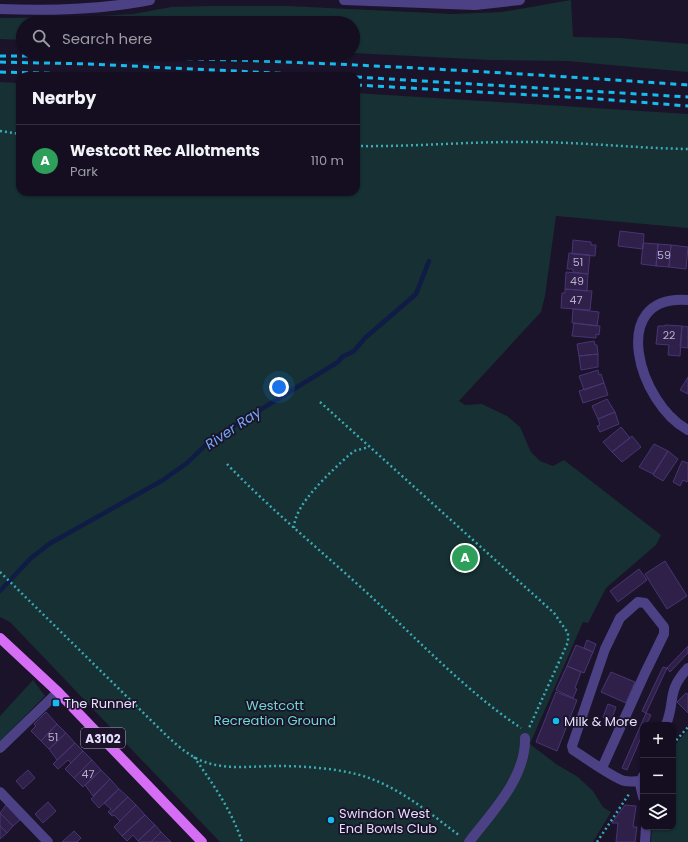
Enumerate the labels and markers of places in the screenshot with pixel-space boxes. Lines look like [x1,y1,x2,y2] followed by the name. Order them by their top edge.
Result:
[452,543,478,573] pin: A
[64,694,137,713] place label: The Runner
[51,698,61,708] marker: The Runner
[564,712,637,731] place label: Milk & More
[551,716,561,726] marker: Milk & More
[339,804,437,838] place label: Swindon West End Bowls Club
[326,815,336,825] marker: Swindon West End Bowls Club

